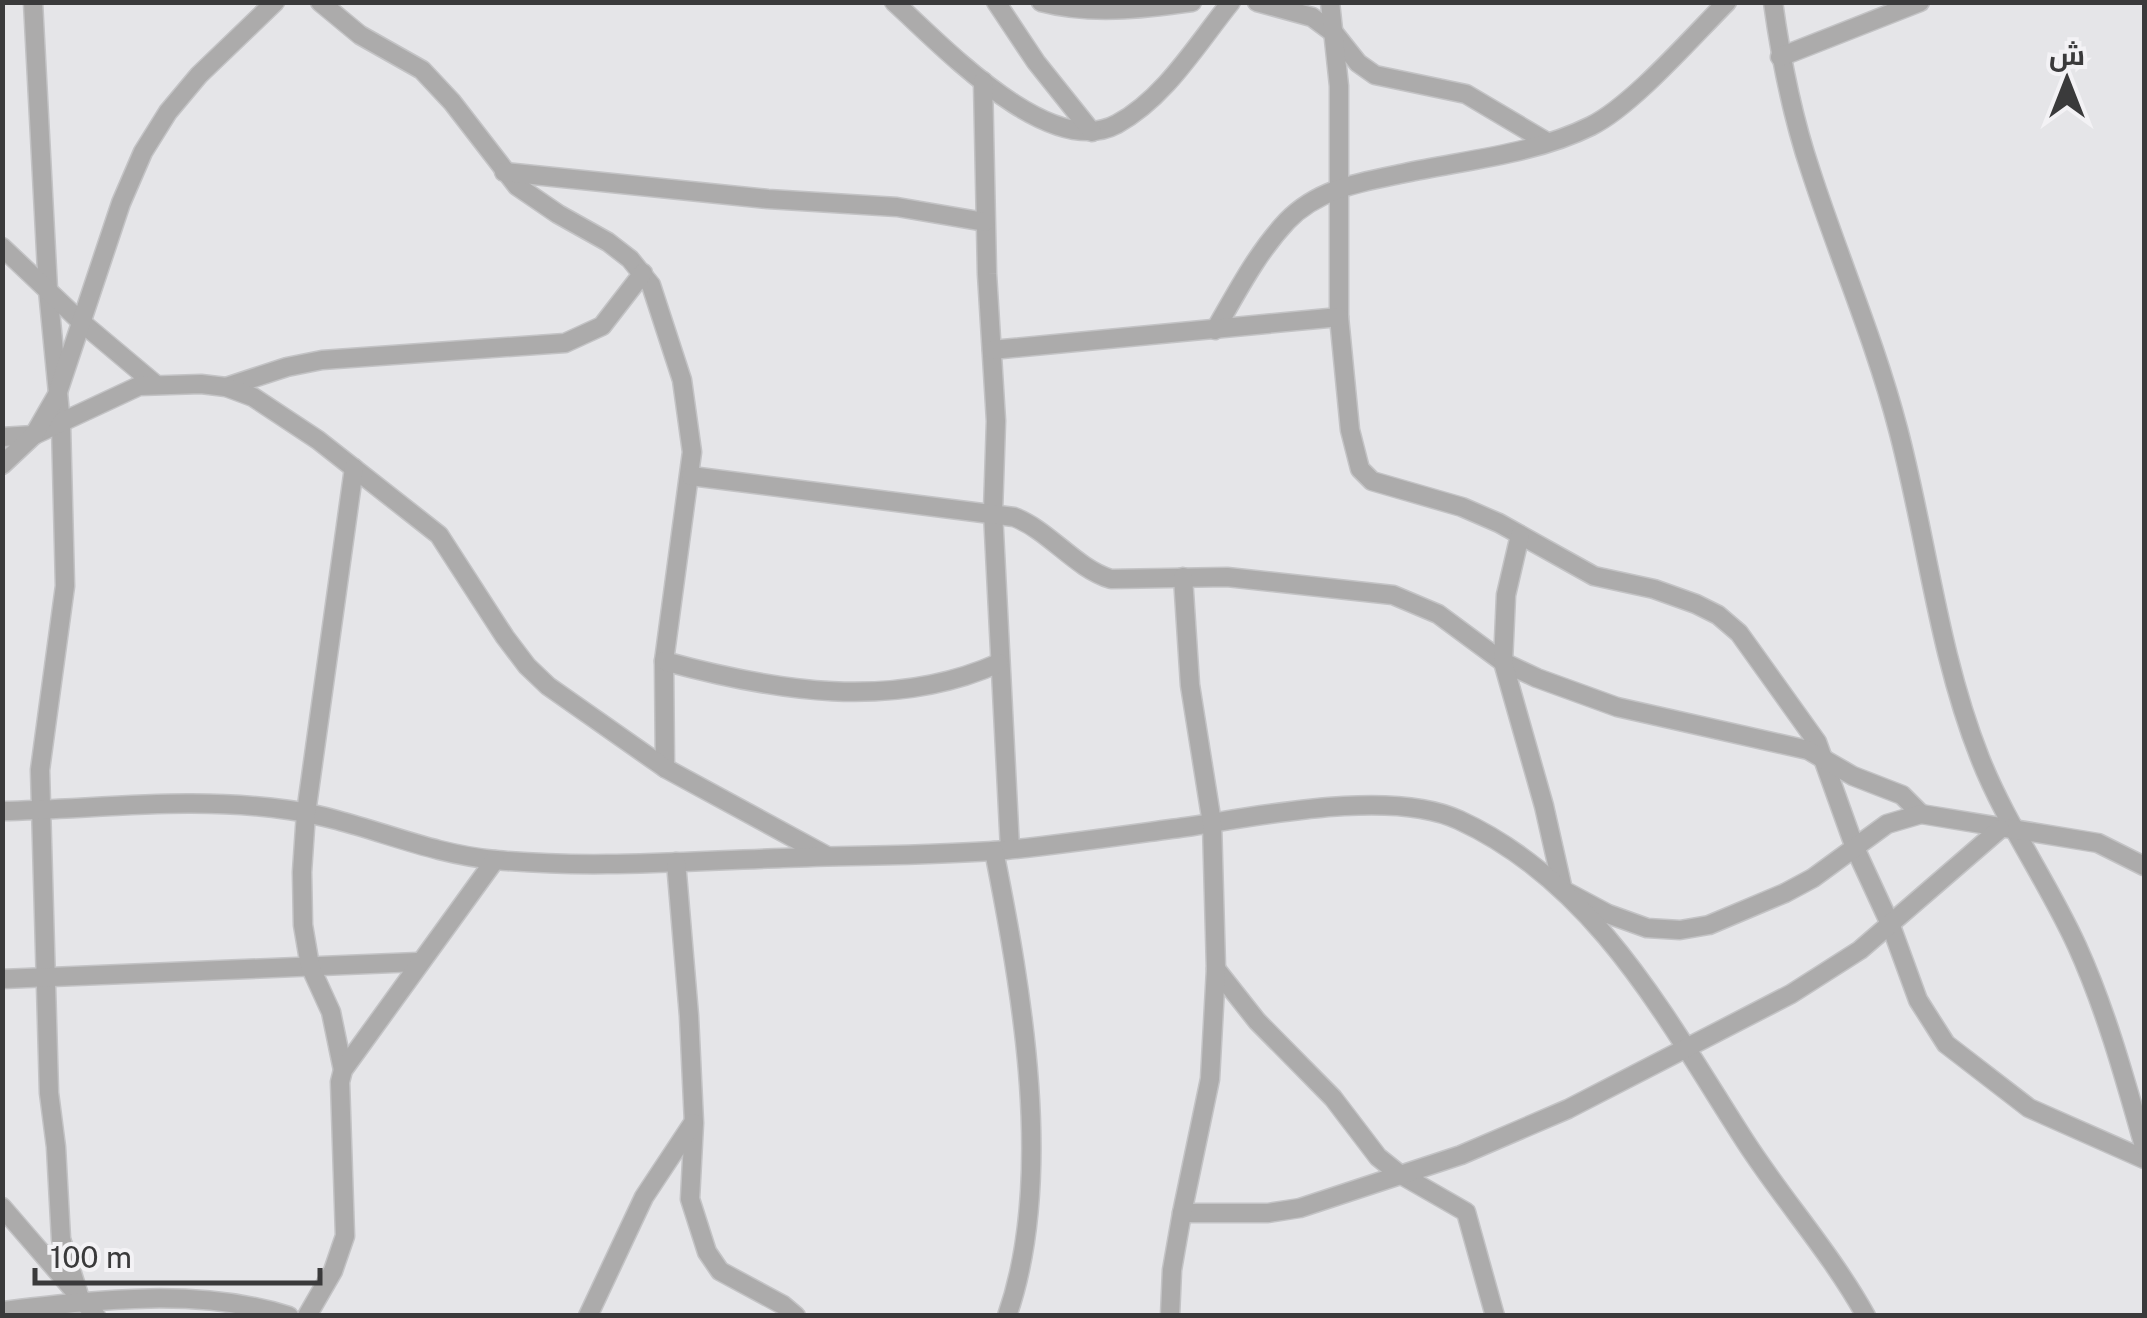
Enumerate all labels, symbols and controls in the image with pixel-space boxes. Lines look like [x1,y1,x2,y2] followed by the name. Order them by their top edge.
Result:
[2017,30,2117,130] north arrow
[2049,38,2085,72] text: ش
[35,1223,320,1285] scale bar
[50,1239,132,1275] text: 100 m

